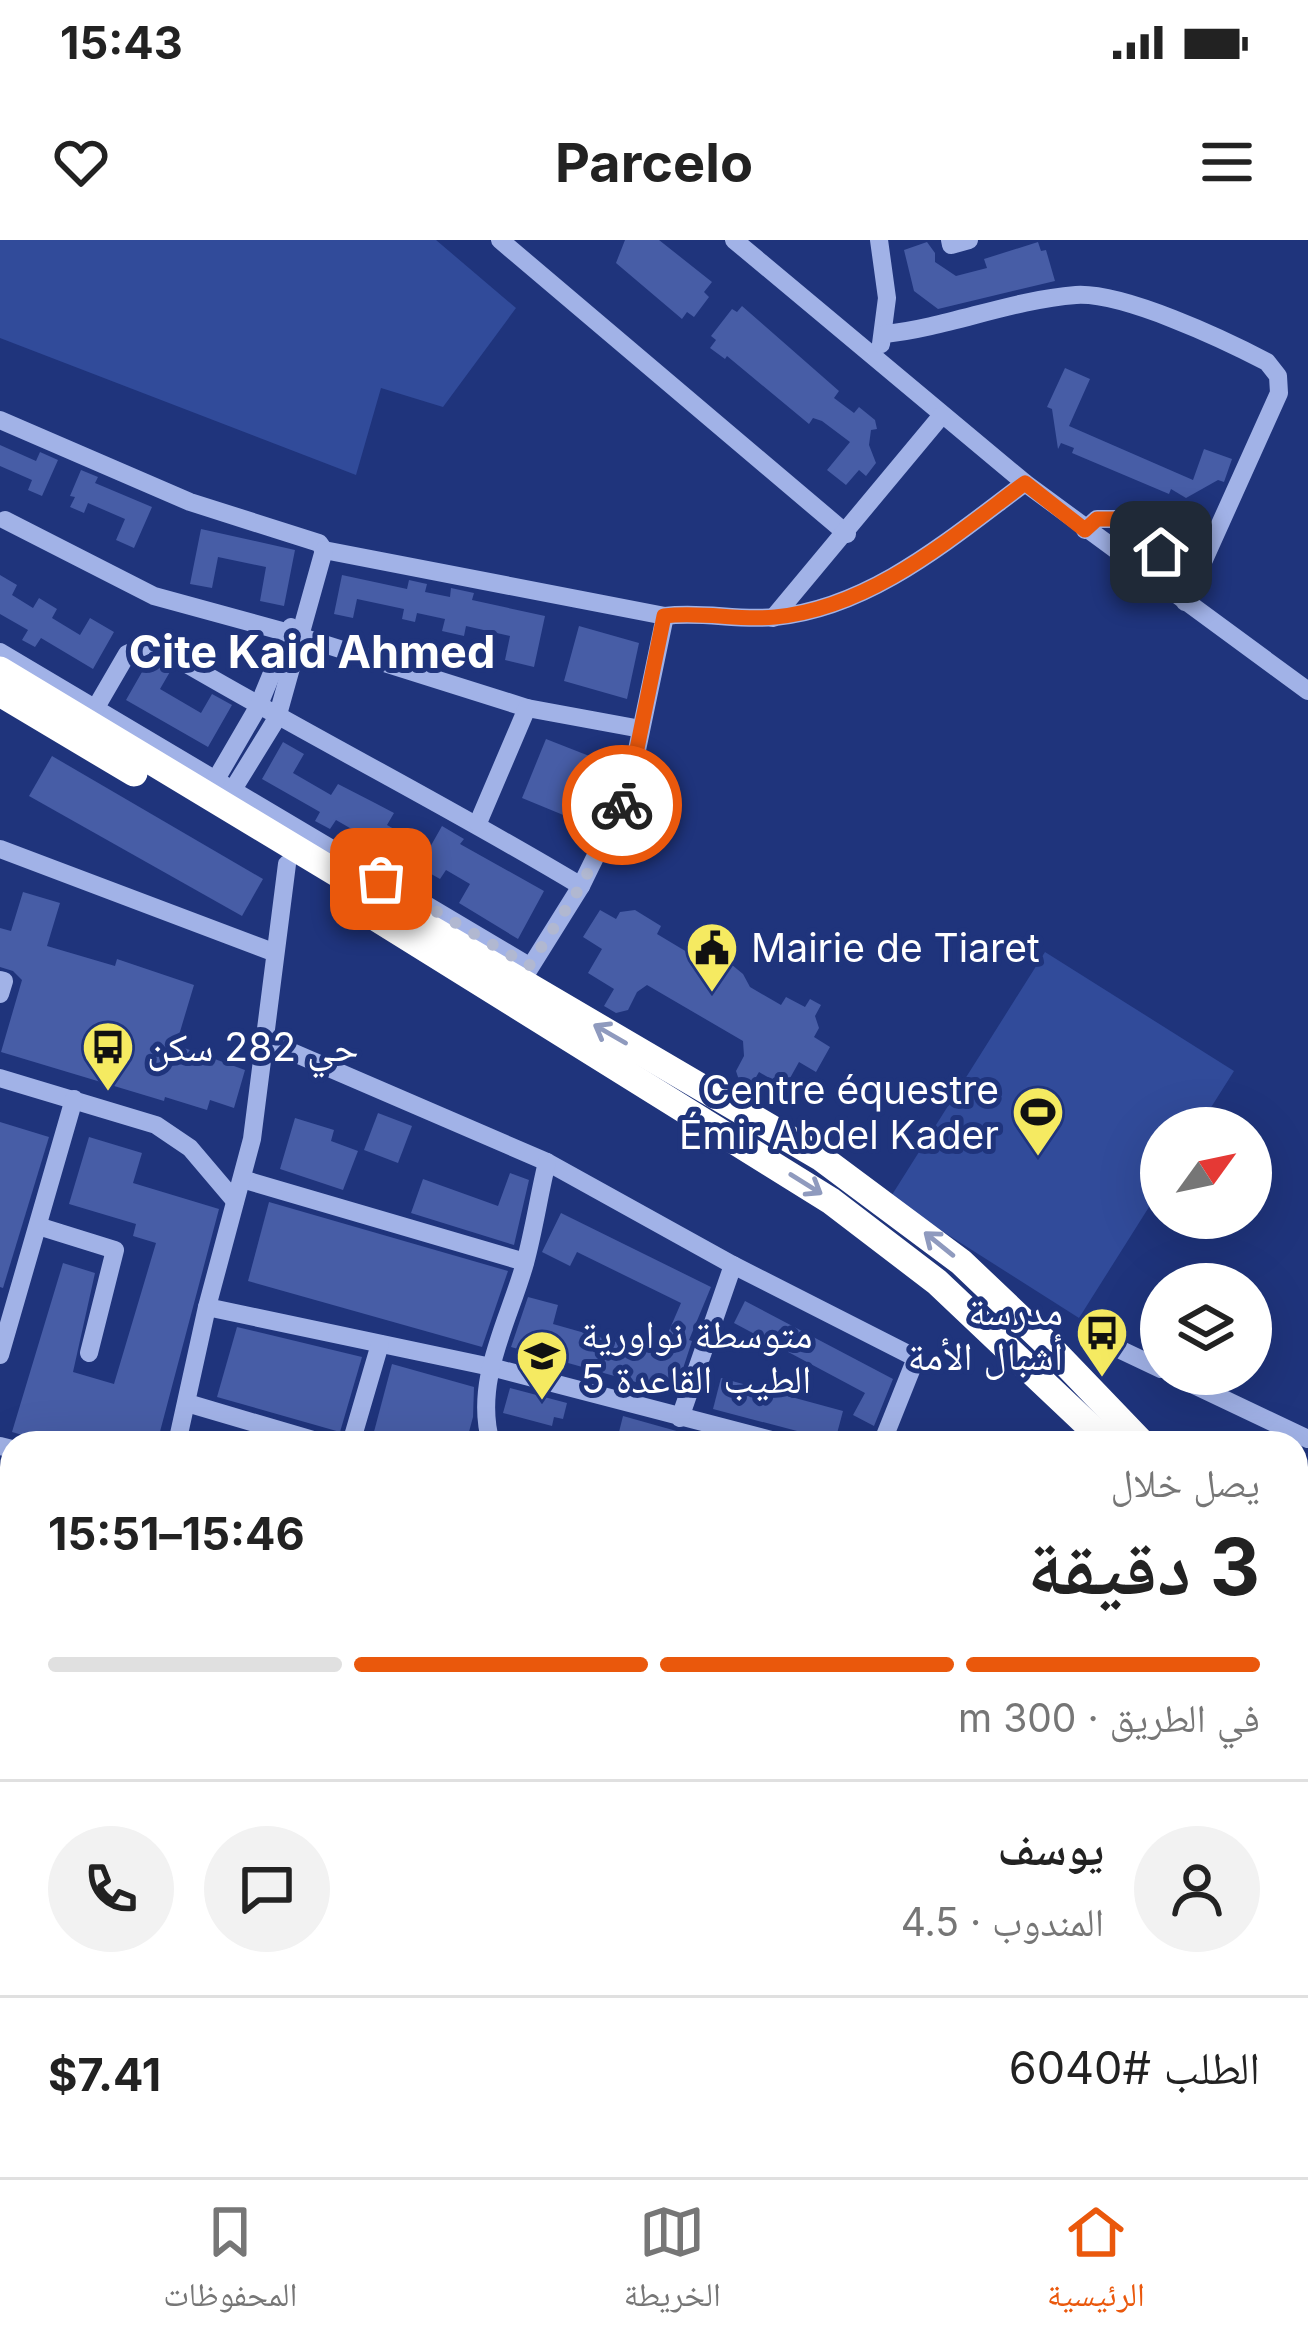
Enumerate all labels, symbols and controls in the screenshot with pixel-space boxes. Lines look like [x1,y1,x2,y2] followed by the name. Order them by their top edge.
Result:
[60,15,183,70] text: 15:43
[48,129,114,195] icon: heart
[1194,129,1260,195] icon: menu
[555,130,753,195] text: Parcelo
[1110,501,1212,603] pin
[1128,519,1194,585] icon: home
[129,624,495,679] district label: Cite Kaid Ahmed
[562,745,682,865] courier
[589,772,655,838] icon: bike
[330,828,432,930] pin
[348,846,414,912] icon: bag
[684,920,740,994] public building icon: Mairie de Tiaret
[751,924,1040,971] place label: Mairie de Tiaret
[80,1019,136,1093] bus stop icon: حي 282 سكن
[593,1022,628,1046] one-way arrow
[147,1023,359,1079] place label: حي 282 سكن
[679,1066,999,1158] place label: Centre équestre Émir Abdel Kader
[1010,1084,1066,1158] sports icon: Centre équestre Émir Abdel Kader
[1140,1107,1272,1239] north arrow
[1140,1107,1272,1395] map controls
[788,1172,822,1197] one-way arrow
[923,1231,955,1257] one-way arrow
[1140,1263,1272,1395] button: layers
[908,1287,1063,1380] place label: مدرسة أشبال الأمة
[1074,1305,1130,1379] bus stop icon: مدرسة أشبال الأمة
[581,1310,812,1402] place label: متوسطة نواورية الطيب القاعدة 5
[514,1328,570,1402] school or university icon: متوسطة نواورية الطيب القاعدة 5
[1110,1459,1260,1506] text: يصل خلال
[48,1506,305,1561] text: 15:46–15:51
[1027,1519,1260,1614] text: 3 دقيقة
[958,1694,1260,1741] text: في الطريق · 300 m
[998,1821,1104,1876] text: يوسف
[48,1826,174,1952] button: phone
[204,1826,330,1952] button: chat
[1134,1826,1260,1952] button: person
[901,1898,1104,1945] text: المندوب · 4.5
[1009,2040,1260,2095] text: الطلب #6040
[48,2047,161,2102] text: $7.41
[163,2199,297,2327] tab: المحفوظات
[624,2199,721,2327] tab: الخريطة
[1047,2199,1145,2327] tab: الرئيسية

